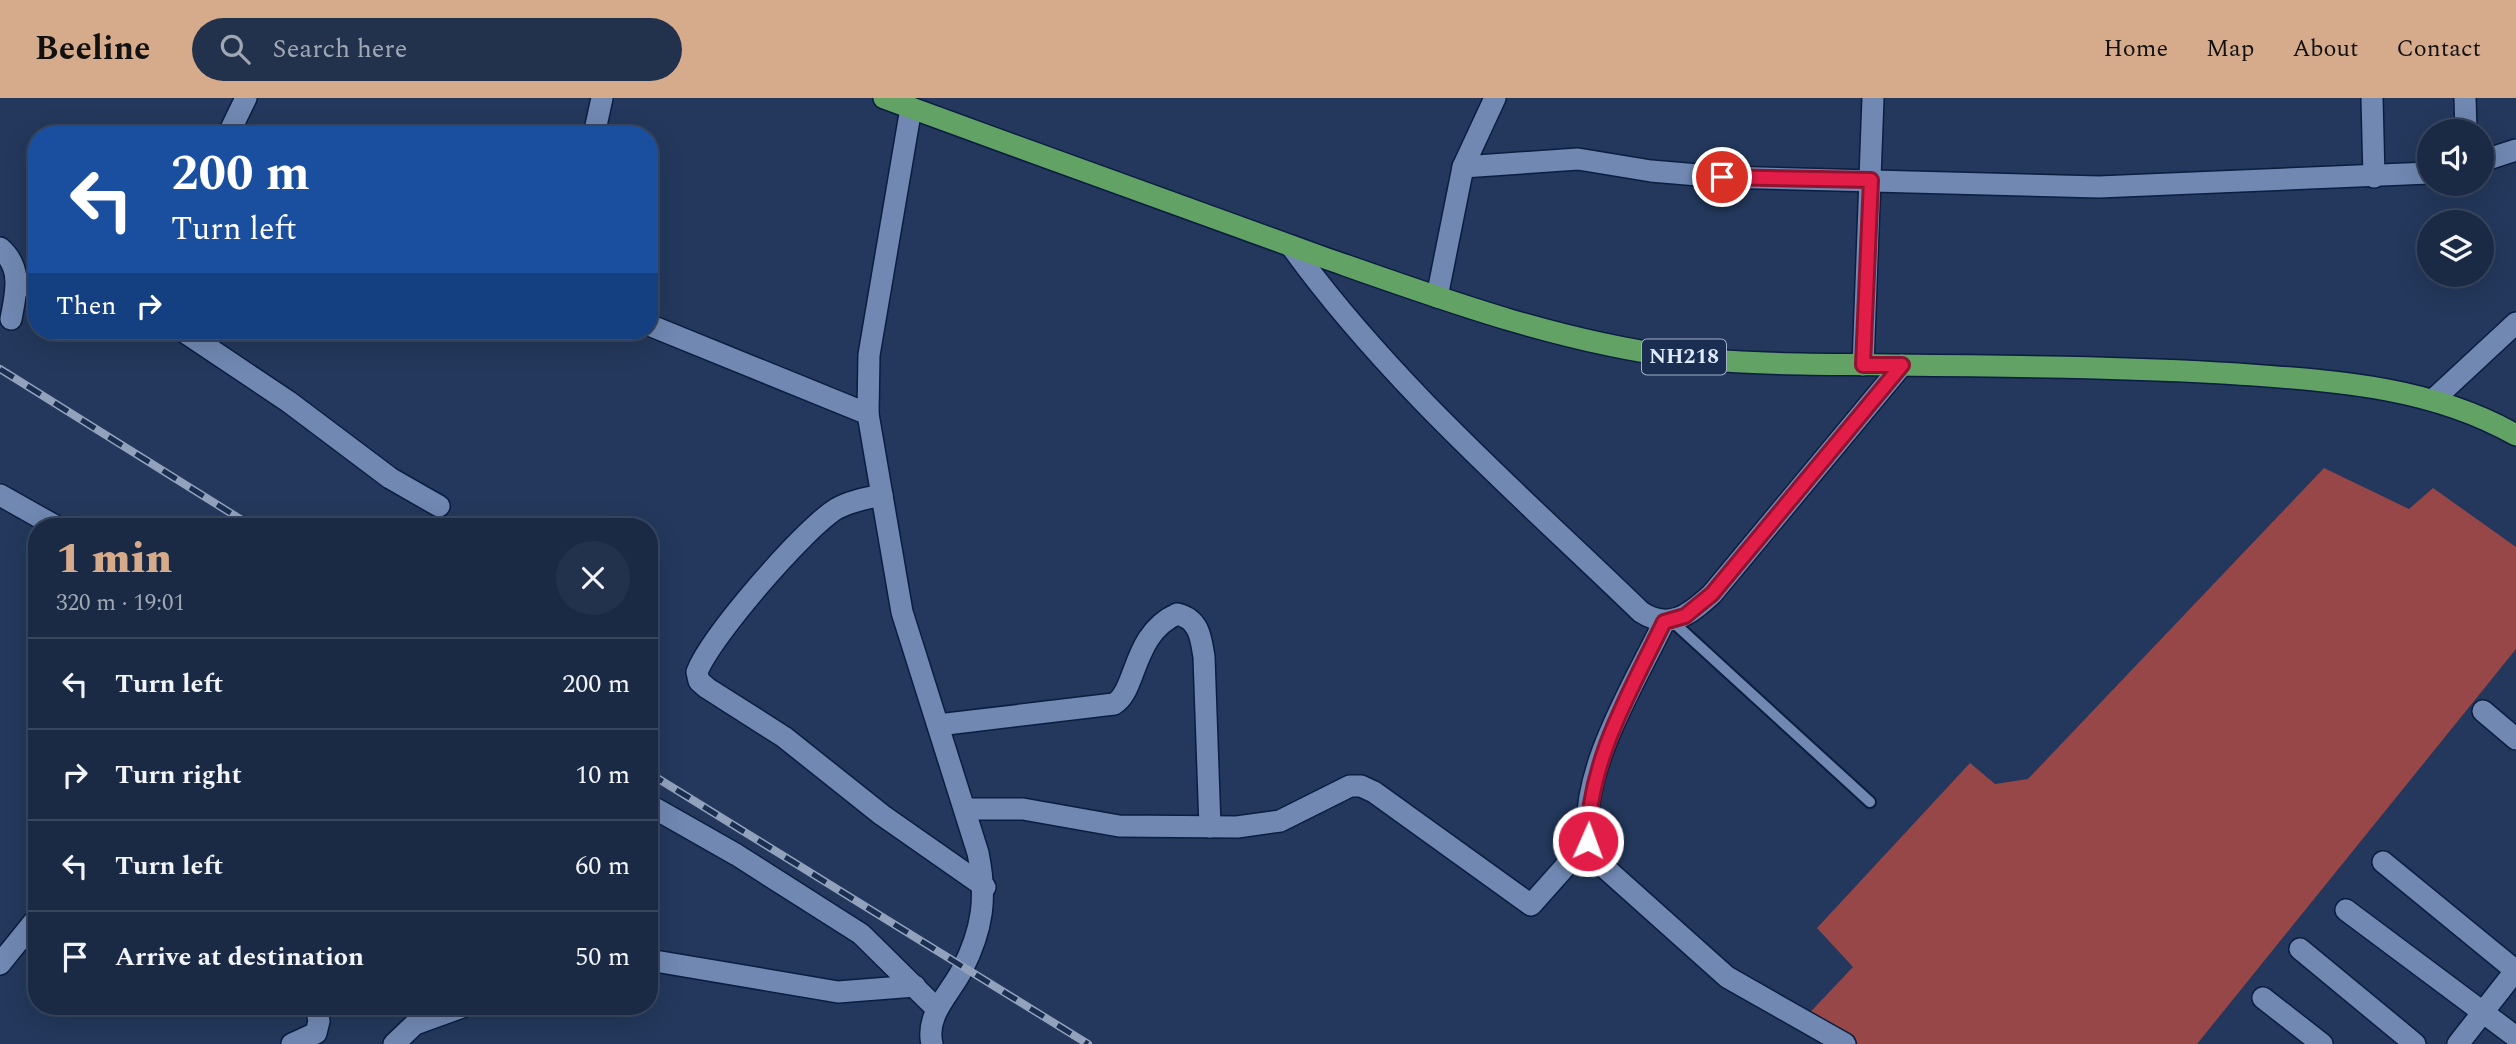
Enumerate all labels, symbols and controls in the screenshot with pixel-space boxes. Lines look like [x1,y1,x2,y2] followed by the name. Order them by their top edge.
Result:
[192,18,682,81] search box
[35,24,150,74] text: Beeline
[272,29,407,69] text: Search here
[216,30,254,68] icon: search
[2103,31,2168,67] text: Home
[2206,31,2254,67] text: Map
[2292,31,2358,67] text: About
[2396,31,2481,67] text: Contact
[2417,119,2494,287] map controls
[2417,119,2494,196] button: sound
[171,137,310,212] text: 200 m
[1692,147,1752,207] pin
[56,154,147,245] icon: left
[1703,158,1741,196] icon: arrive
[171,205,297,254] text: Turn left
[2417,210,2494,287] button: layers
[56,286,116,326] text: Then
[130,287,168,325] icon: right
[1642,340,1726,374] road number: NH218
[56,528,172,591] text: 1 min
[556,541,630,615] button: close
[56,586,185,621] text: 320 m · 19:01
[115,664,223,704] text: Turn left
[562,664,630,704] text: 200 m
[56,665,94,703] icon: left
[115,755,242,795] text: Turn right
[575,755,630,795] text: 10 m
[56,756,94,794] icon: right
[1551,804,1625,878] position arrow
[115,846,223,886] text: Turn left
[575,846,630,886] text: 60 m
[56,847,94,885] icon: left
[115,937,364,977] text: Arrive at destination
[575,937,630,977] text: 50 m
[56,938,94,976] icon: arrive

